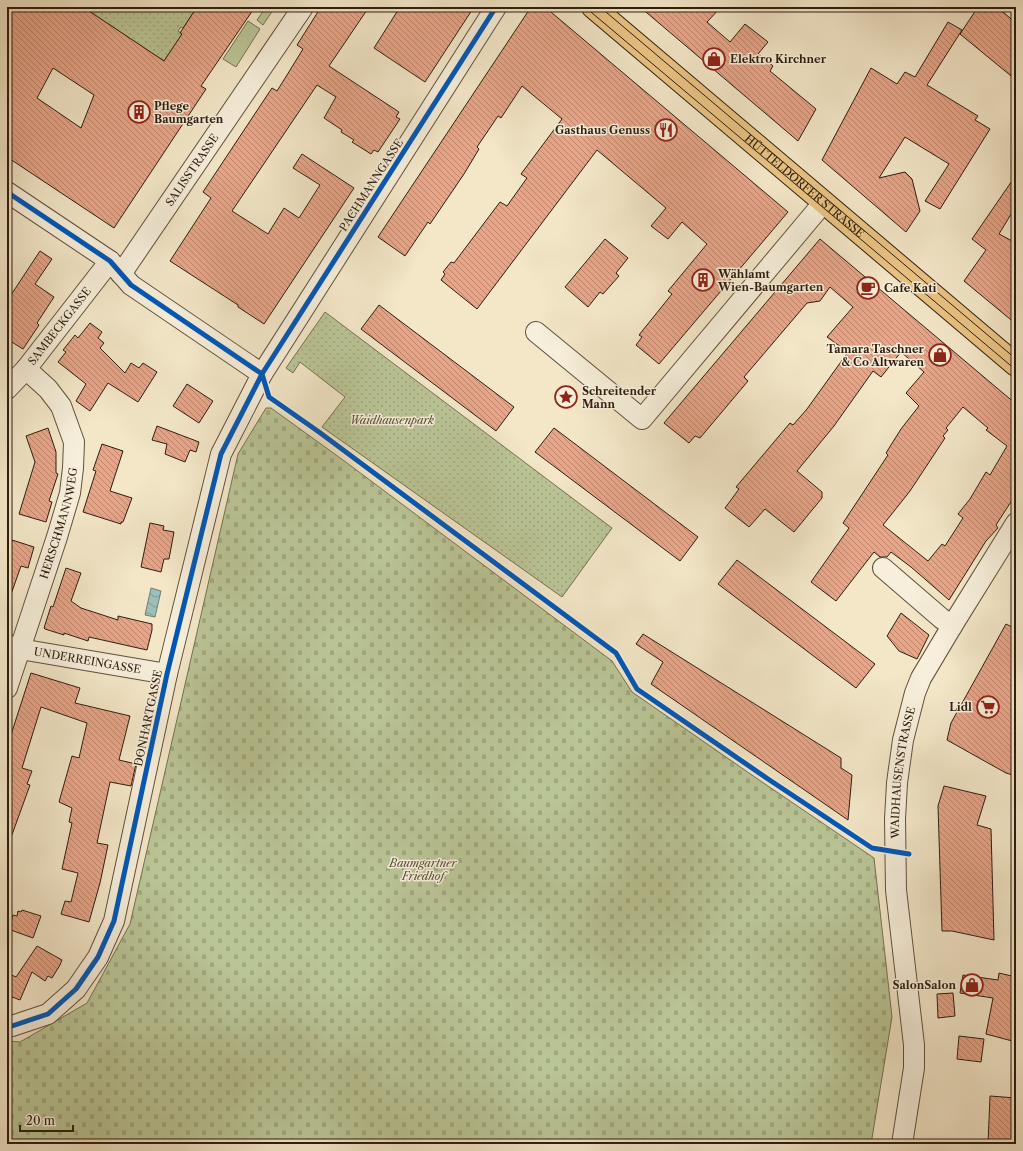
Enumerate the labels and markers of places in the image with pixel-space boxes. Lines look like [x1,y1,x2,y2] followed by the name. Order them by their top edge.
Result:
[701,46,727,72] shop icon: Elektro Kirchner
[730,52,827,66] place label: Elektro Kirchner
[126,99,152,125] building icon: Pflege Baumgarten
[154,99,224,126] place label: Pflege Baumgarten
[653,117,679,143] restaurant icon: Gasthaus Genuss
[555,123,650,137] place label: Gasthaus Genuss
[690,267,716,293] building icon: Wählamt Wien-Baumgarten
[717,267,824,294] place label: Wählamt Wien-Baumgarten
[855,275,881,301] cafe icon: Cafe Kati
[884,281,937,295] place label: Cafe Kati
[827,342,925,369] place label: Tamara Taschner & Co Altwaren
[927,342,953,368] shop icon: Tamara Taschner & Co Altwaren
[553,384,579,410] place icon: Schreitender Mann
[582,384,657,411] place label: Schreitender Mann
[975,694,1001,720] supermarket icon: Lidl
[949,700,972,714] place label: Lidl
[959,972,985,998] shop icon: SalonSalon
[892,978,956,992] place label: SalonSalon

